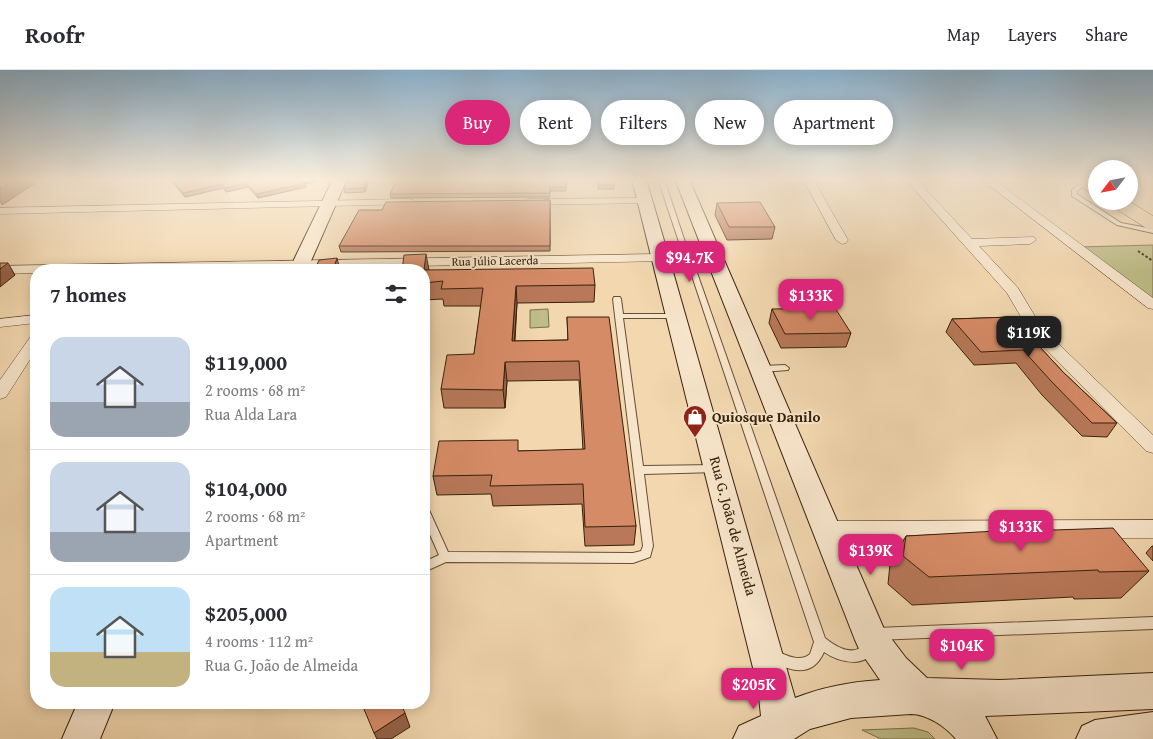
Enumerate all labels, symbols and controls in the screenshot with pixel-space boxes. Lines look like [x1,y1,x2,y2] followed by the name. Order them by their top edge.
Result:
[25,17,85,52] text: Roofr
[947,21,980,48] text: Map
[1008,21,1057,48] text: Layers
[1085,21,1128,48] text: Share
[445,100,510,145] chip: Buy
[520,100,591,145] chip: Rent
[601,100,685,145] chip: Filters
[695,100,764,145] chip: New
[774,100,893,145] chip: Apartment
[1088,160,1138,210] north arrow
[1088,160,1138,210] map controls
[649,240,731,283] pin: $94.7K
[666,245,714,269] text: $94.7K
[451,251,539,270] street label: Rua Júlio Lacerda
[776,278,846,321] pin: $133K
[50,279,126,310] text: 7 homes
[382,280,410,308] icon: filters
[789,283,833,307] text: $133K
[994,316,1064,358] pin: $119K
[1007,320,1051,344] text: $119K
[205,347,287,378] text: $119,000
[90,357,150,417] icon: home
[205,378,305,402] text: 2 rooms · 68 m²
[205,402,297,426] text: Rua Alda Lara
[682,404,708,438] shop icon: Quiosque Danilo
[712,406,820,427] place label: Quiosque Danilo
[705,454,762,598] street label: Rua G. João de Almeida
[205,473,287,504] text: $104,000
[90,482,150,542] icon: home
[205,504,305,528] text: 2 rooms · 68 m²
[986,510,1056,552] pin: $133K
[999,514,1043,538] text: $133K
[205,528,278,552] text: Apartment
[836,534,906,576] pin: $139K
[849,538,893,562] text: $139K
[205,598,287,629] text: $205,000
[90,607,150,667] icon: home
[927,628,997,671] pin: $104K
[205,629,313,653] text: 4 rooms · 112 m²
[940,633,984,657] text: $104K
[205,653,358,677] text: Rua G. João de Almeida
[719,668,789,710] pin: $205K
[732,672,776,696] text: $205K

